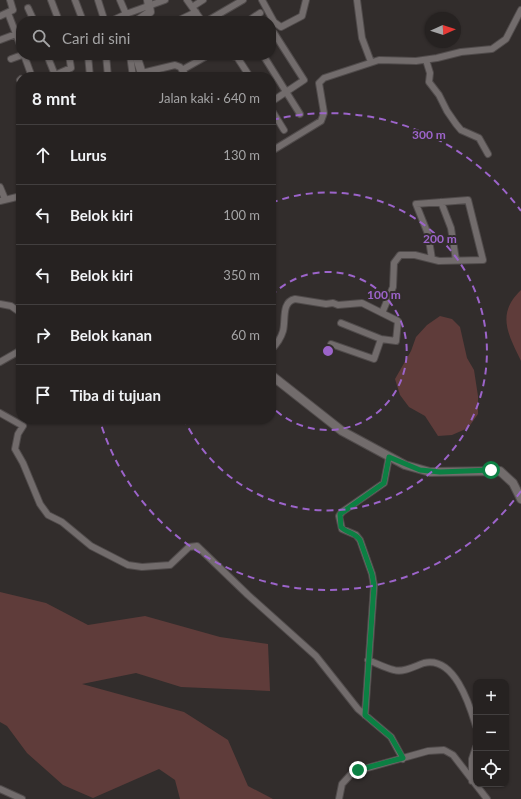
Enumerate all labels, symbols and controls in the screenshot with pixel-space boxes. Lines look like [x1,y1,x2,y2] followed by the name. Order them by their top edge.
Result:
[425,12,461,48] north arrow
[16,16,276,60] search box
[30,27,52,49] icon: search
[62,29,130,47] text: Cari di sini
[32,88,76,109] text: 8 mnt
[159,90,260,106] text: Jalan kaki · 640 m
[412,127,446,142] text: 300 m
[32,144,54,166] icon: ahead
[70,146,107,164] text: Lurus
[223,147,260,163] text: 130 m
[32,204,54,226] icon: left
[70,206,133,224] text: Belok kiri
[223,207,260,223] text: 100 m
[423,231,457,246] text: 200 m
[32,264,54,286] icon: left
[70,266,133,284] text: Belok kiri
[223,267,260,283] text: 350 m
[367,287,401,302] text: 100 m
[32,324,54,346] icon: right
[70,326,152,344] text: Belok kanan
[231,327,260,343] text: 60 m
[321,344,335,358] centre of rings
[32,384,54,406] icon: arrive
[70,386,161,404] text: Tiba di tujuan
[482,461,500,479] route start
[473,679,509,787] map controls
[473,679,509,715] button: +
[473,715,509,751] button: −
[473,751,509,787] button: locate
[349,761,367,779] route end

